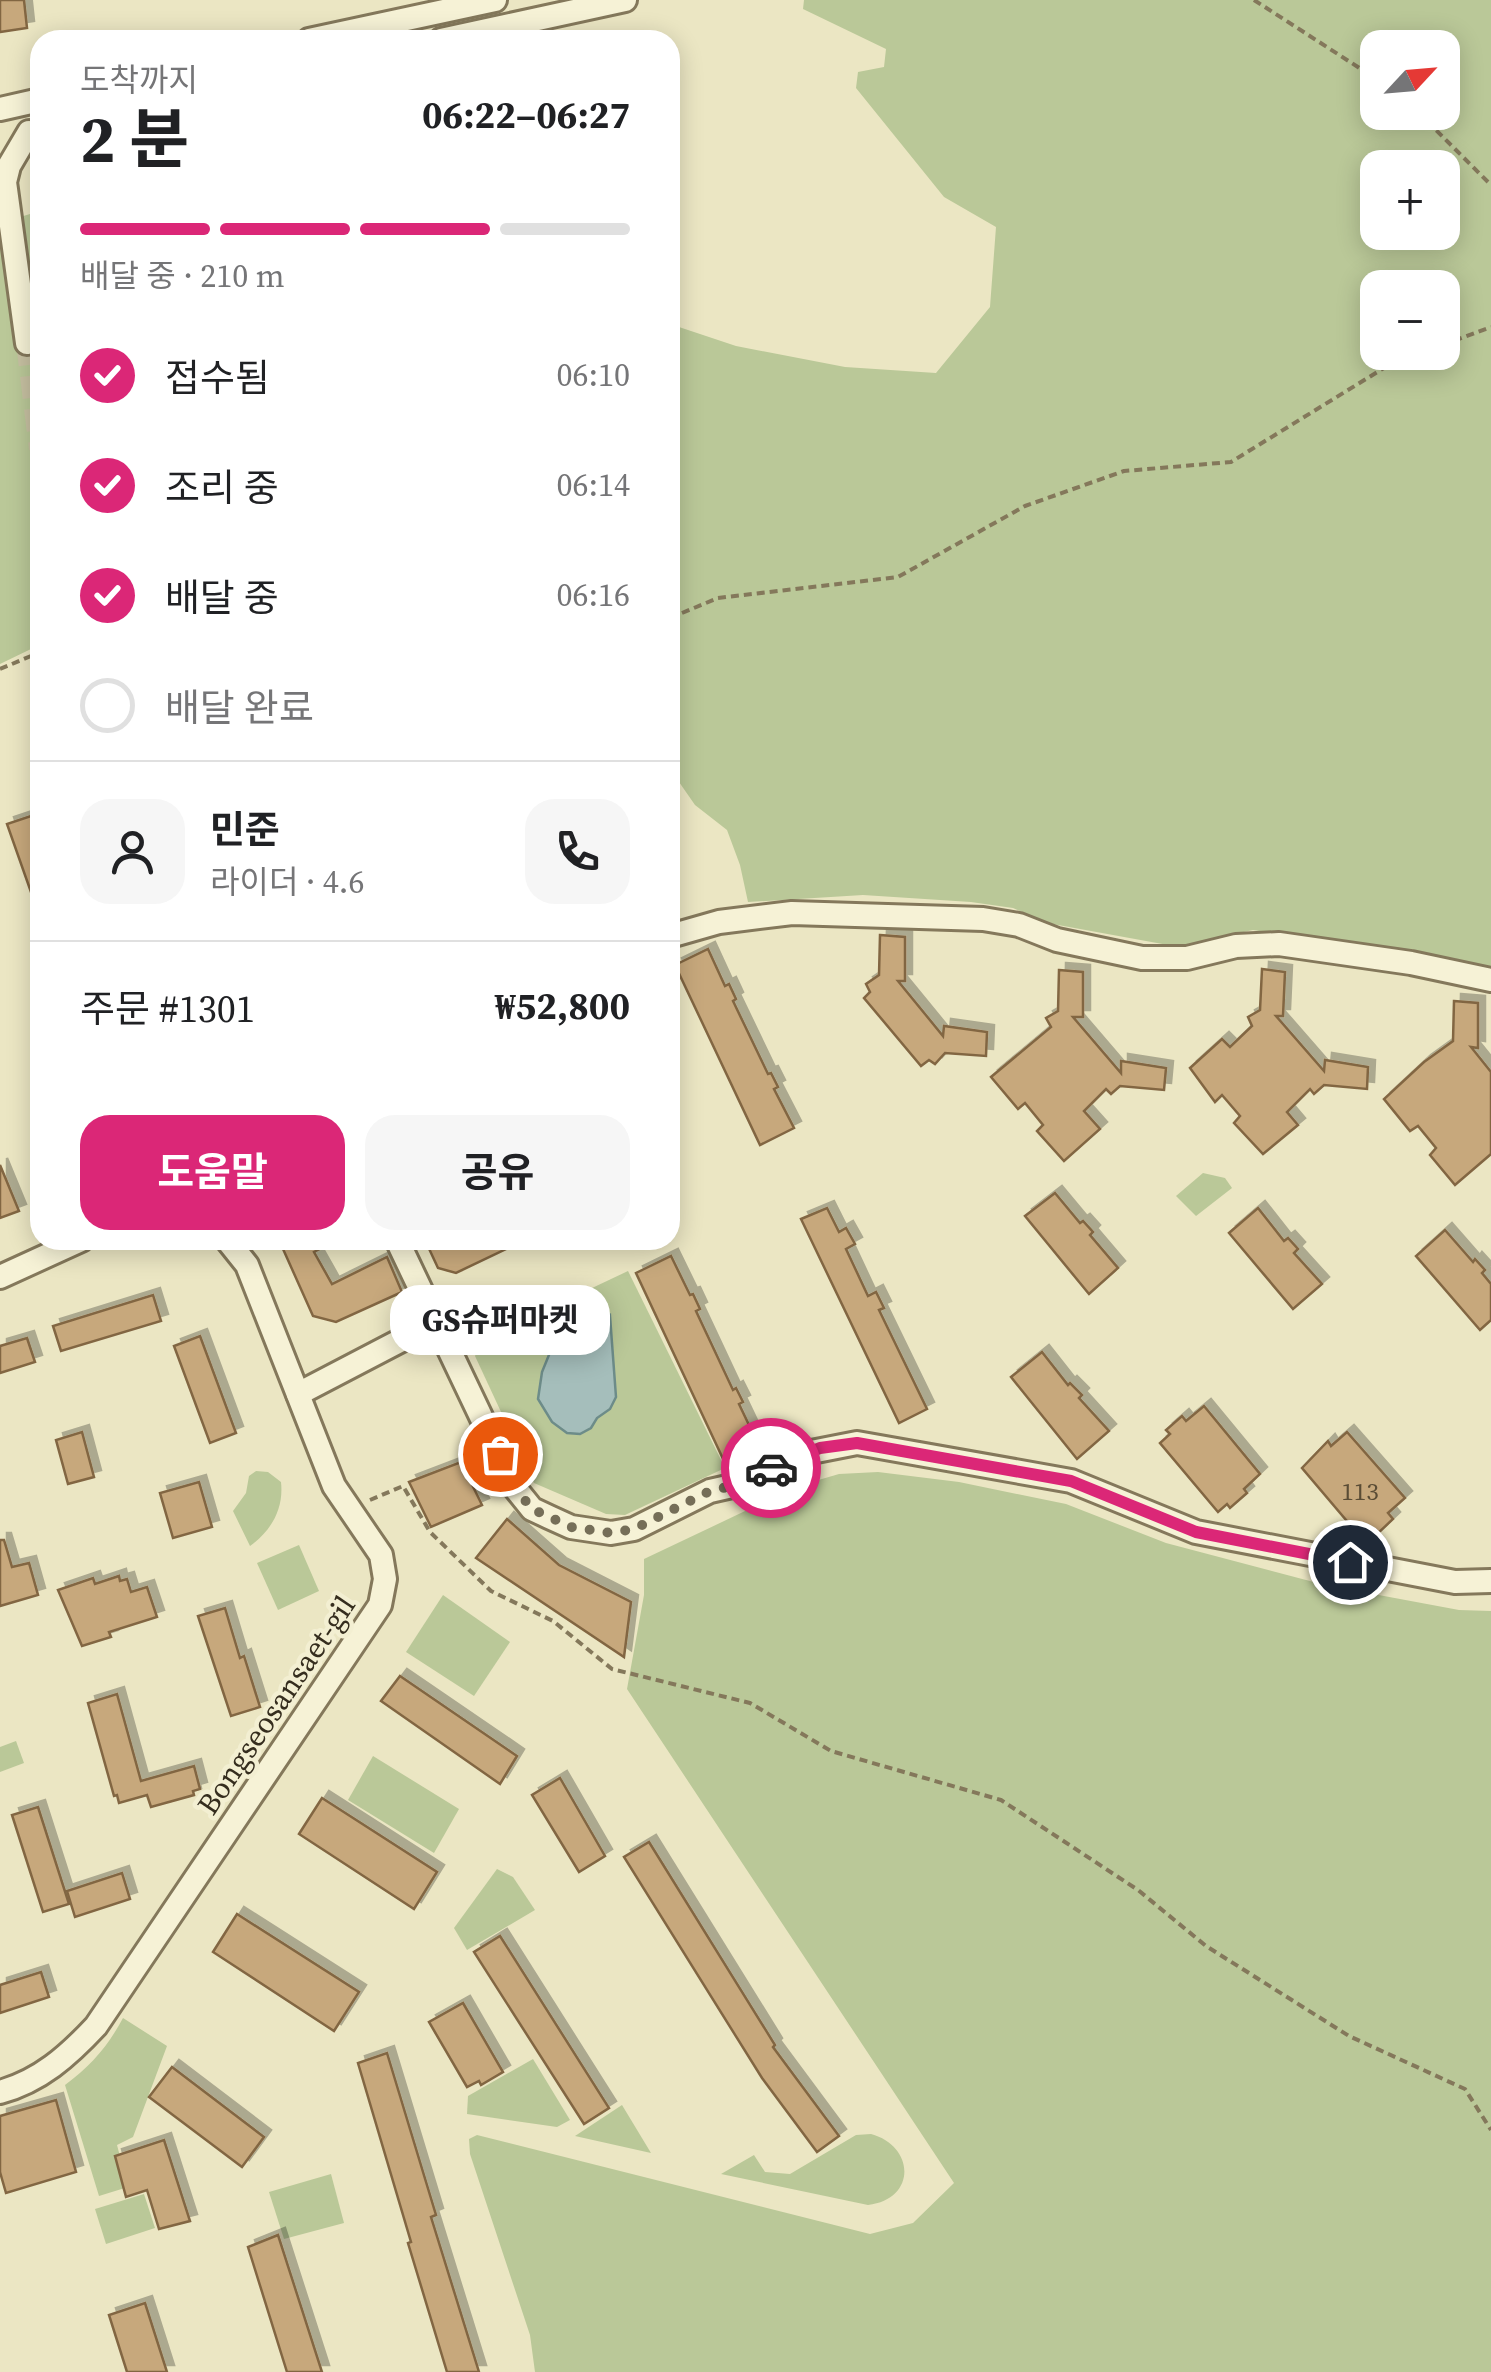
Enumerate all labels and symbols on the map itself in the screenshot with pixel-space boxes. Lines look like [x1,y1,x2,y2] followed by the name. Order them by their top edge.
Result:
[1360,30,1460,130] north arrow
[390,1284,610,1354] callout: GS슈퍼마켓
[458,1412,543,1497] pin
[721,1418,821,1518] courier
[1341,1474,1379,1508] house number: 113
[1308,1520,1393,1605] pin
[187,1587,365,1823] street label: Bongseosansaet-gil

